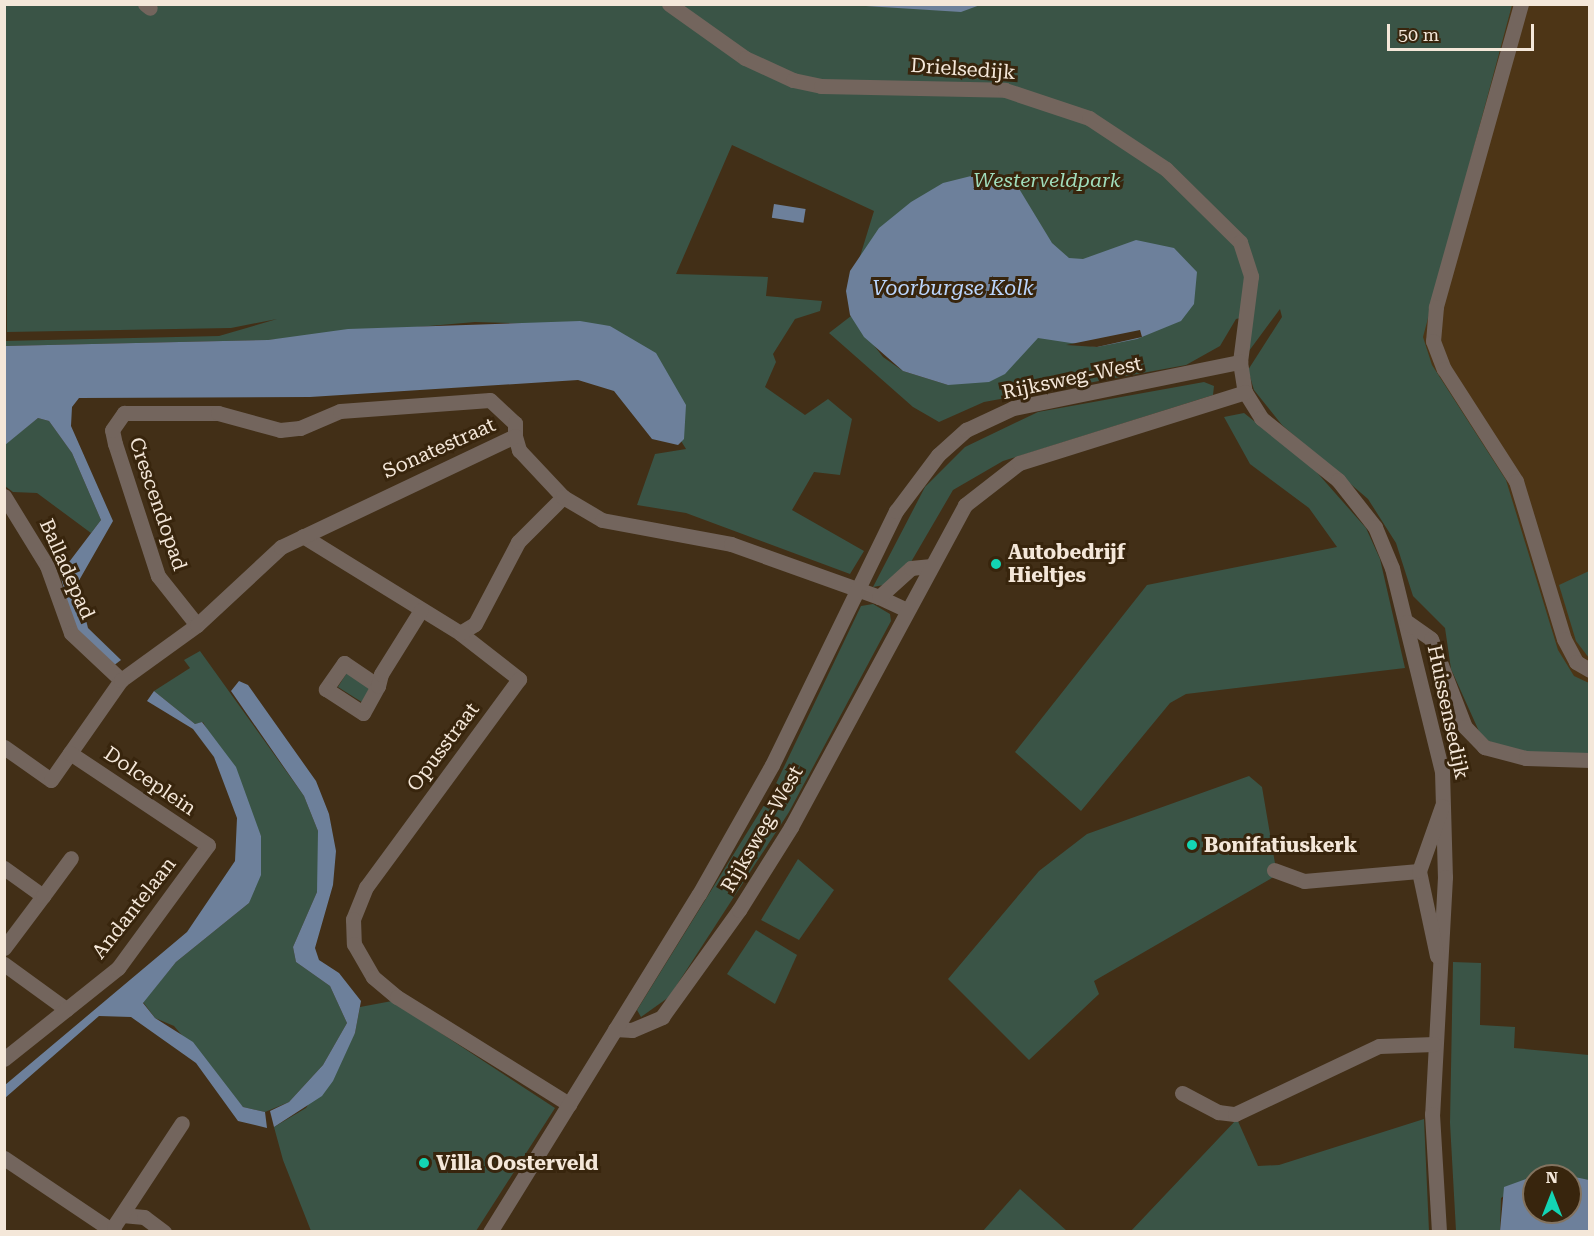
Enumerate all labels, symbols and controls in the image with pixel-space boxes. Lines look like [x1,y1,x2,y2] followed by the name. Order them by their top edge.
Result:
[1390,12,1537,50] scale bar
[1398,24,1439,45] text: 50 m
[910,53,1016,85] street label: Drielsedijk
[973,168,1121,192] park label: Westerveldpark
[872,275,1034,301] water label: Voorburgse Kolk
[1000,351,1144,405] street label: Rijksweg-West
[379,413,499,483] street label: Sonatestraat
[124,434,192,574] street label: Crescendopad
[34,515,100,623] street label: Balladepad
[1008,540,1125,587] place label: Autobedrijf Hieltjes
[989,557,1003,571] marker: Autobedrijf Hieltjes
[1422,643,1474,781] street label: Huissensedijk
[402,698,484,796] street label: Opusstraat
[99,741,201,821] street label: Dolceplein
[716,761,808,897] street label: Rijksweg-West
[1204,833,1357,857] place label: Bonifatiuskerk
[1185,838,1199,852] marker: Bonifatiuskerk
[87,853,181,963] street label: Andantelaan
[436,1151,598,1175] place label: Villa Oosterveld
[417,1156,431,1170] marker: Villa Oosterveld
[1522,1164,1582,1224] north arrow
[1546,1168,1558,1187] text: N

